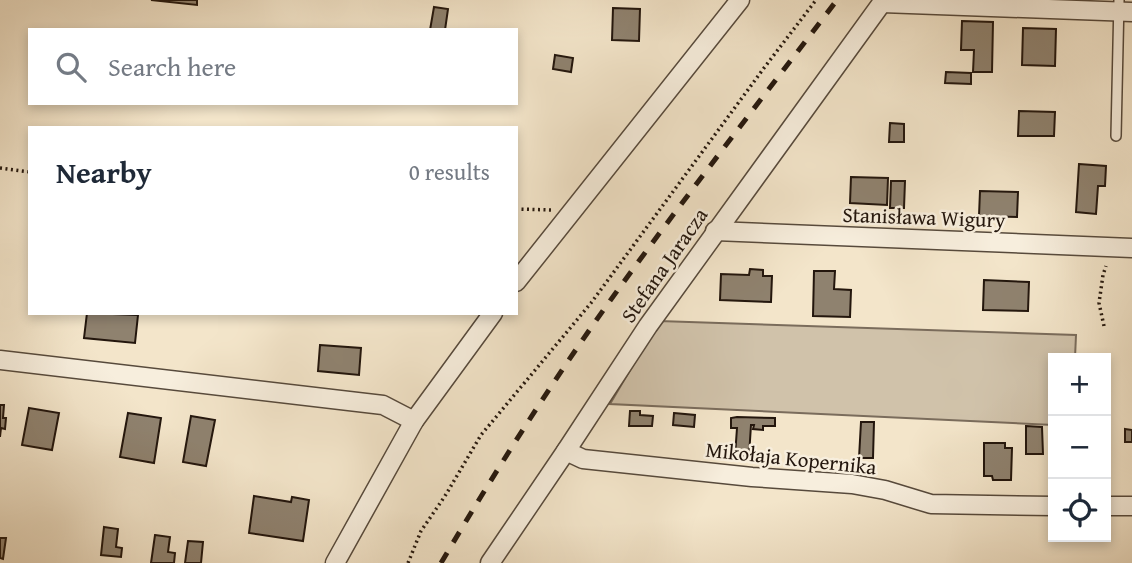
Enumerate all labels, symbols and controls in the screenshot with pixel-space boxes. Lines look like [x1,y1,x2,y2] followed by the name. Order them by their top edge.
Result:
[28,28,518,105] search box
[108,47,236,86] text: Search here
[52,48,90,86] icon: search
[56,150,152,194] text: Nearby
[409,155,490,188] text: 0 results
[842,199,1007,235] street label: Stanisława Wigury
[613,201,715,329] street label: Stefana Jaracza
[1048,353,1111,542] map controls
[1048,353,1111,416] button: +
[1048,416,1111,479] button: −
[704,434,878,482] street label: Mikołaja Kopernika
[1048,479,1111,542] button: locate

